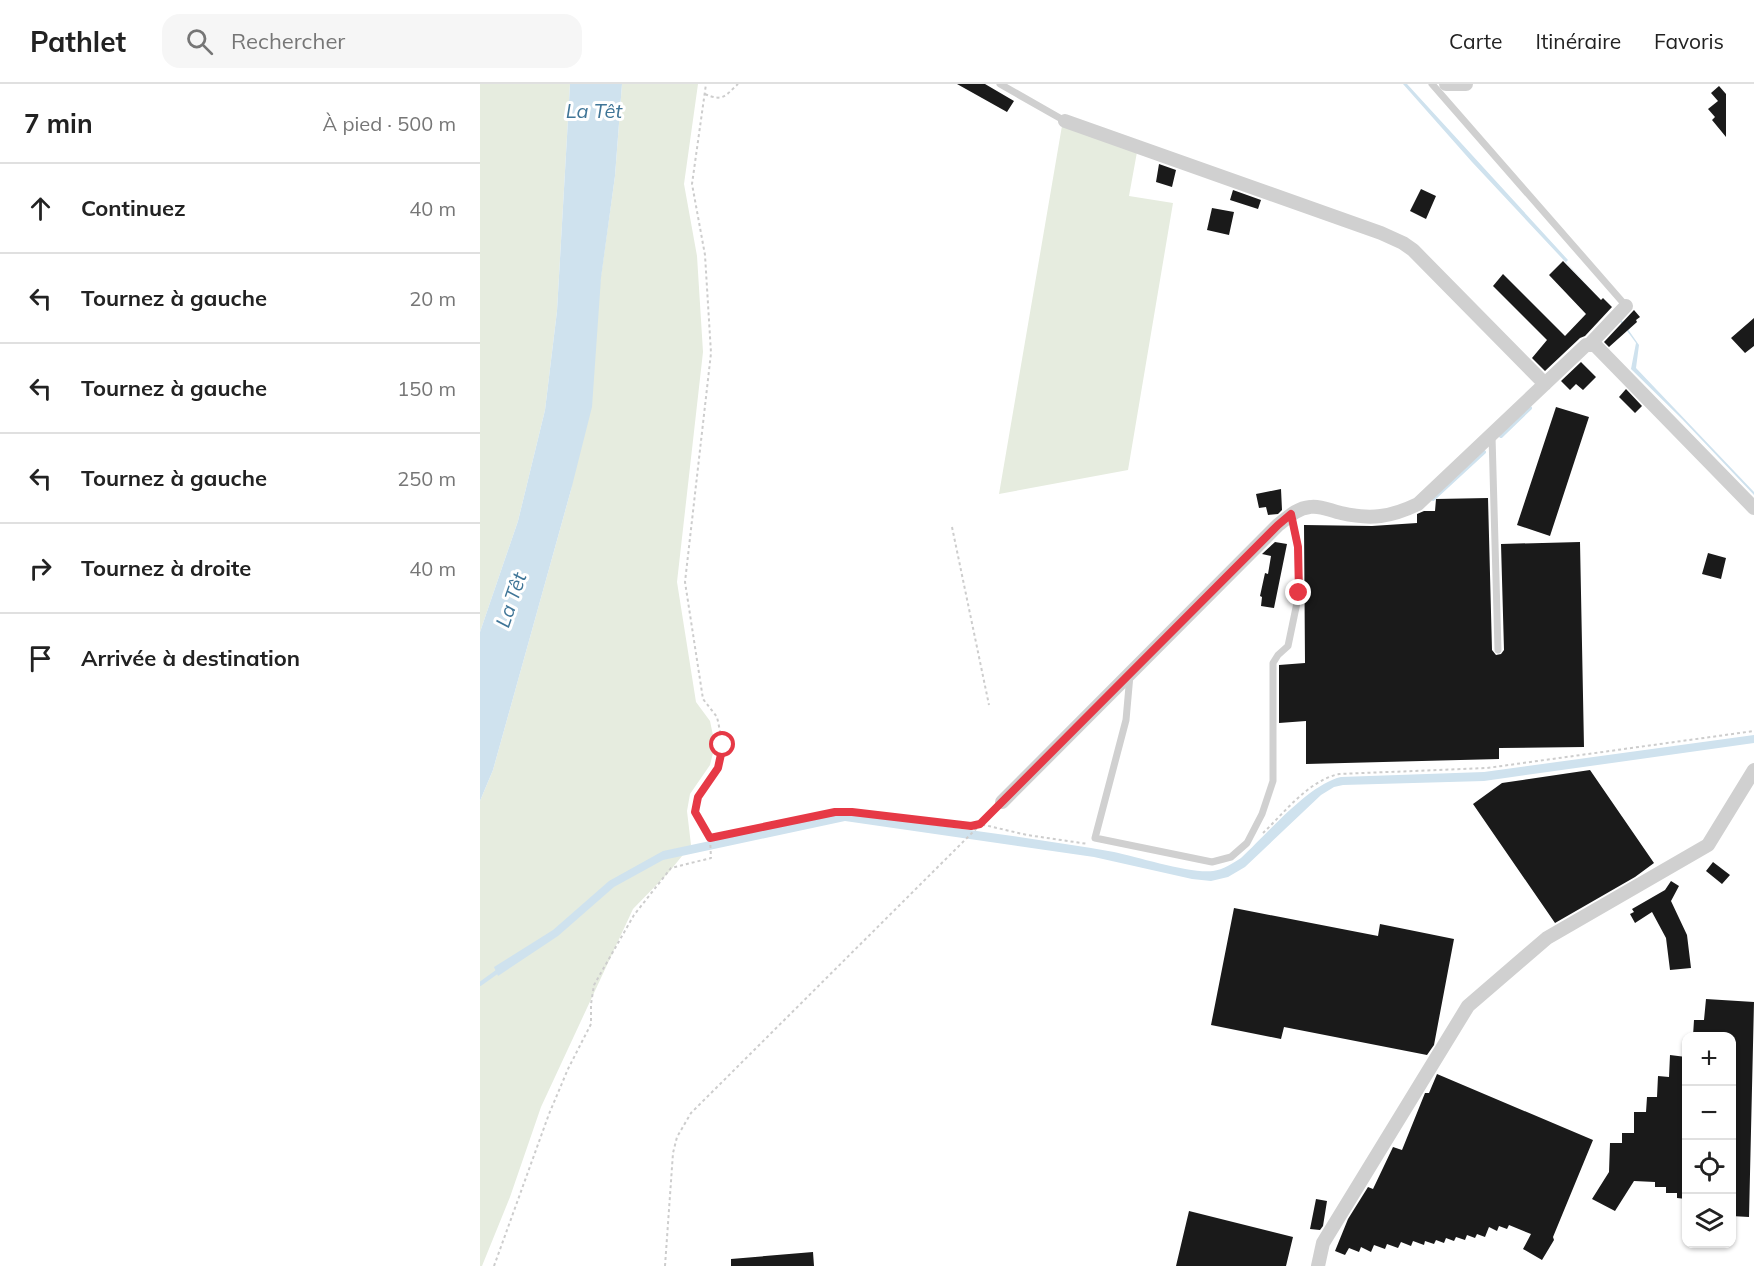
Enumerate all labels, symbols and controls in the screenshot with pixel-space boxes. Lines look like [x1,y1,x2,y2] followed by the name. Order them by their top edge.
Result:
[162,14,582,68] search box
[30,24,126,59] text: Pathlet
[183,25,216,58] icon: search
[231,27,345,55] text: Rechercher
[1449,28,1503,54] text: Carte
[1536,28,1621,54] text: Itinéraire
[1654,28,1724,54] text: Favoris
[566,98,623,123] water label: La Têt
[24,107,93,140] text: 7 min
[323,111,456,136] text: À pied · 500 m
[24,192,57,225] icon: ahead
[81,194,186,222] text: Continuez
[409,196,456,221] text: 40 m
[24,282,57,315] icon: left
[81,284,267,312] text: Tournez à gauche
[409,286,456,311] text: 20 m
[24,372,57,405] icon: left
[81,374,267,402] text: Tournez à gauche
[397,376,456,401] text: 150 m
[24,462,57,495] icon: left
[81,464,267,492] text: Tournez à gauche
[397,466,456,491] text: 250 m
[24,552,57,585] icon: right
[81,554,251,582] text: Tournez à droite
[409,556,456,581] text: 40 m
[490,568,532,631] water label: La Têt
[1285,579,1311,605] route end
[24,642,57,675] icon: arrive
[81,644,300,672] text: Arrivée à destination
[709,731,735,757] route start
[1682,1032,1736,1248] map controls
[1682,1032,1736,1086] button: +
[1682,1086,1736,1140] button: −
[1682,1140,1736,1194] button: locate
[1682,1194,1736,1248] button: layers

